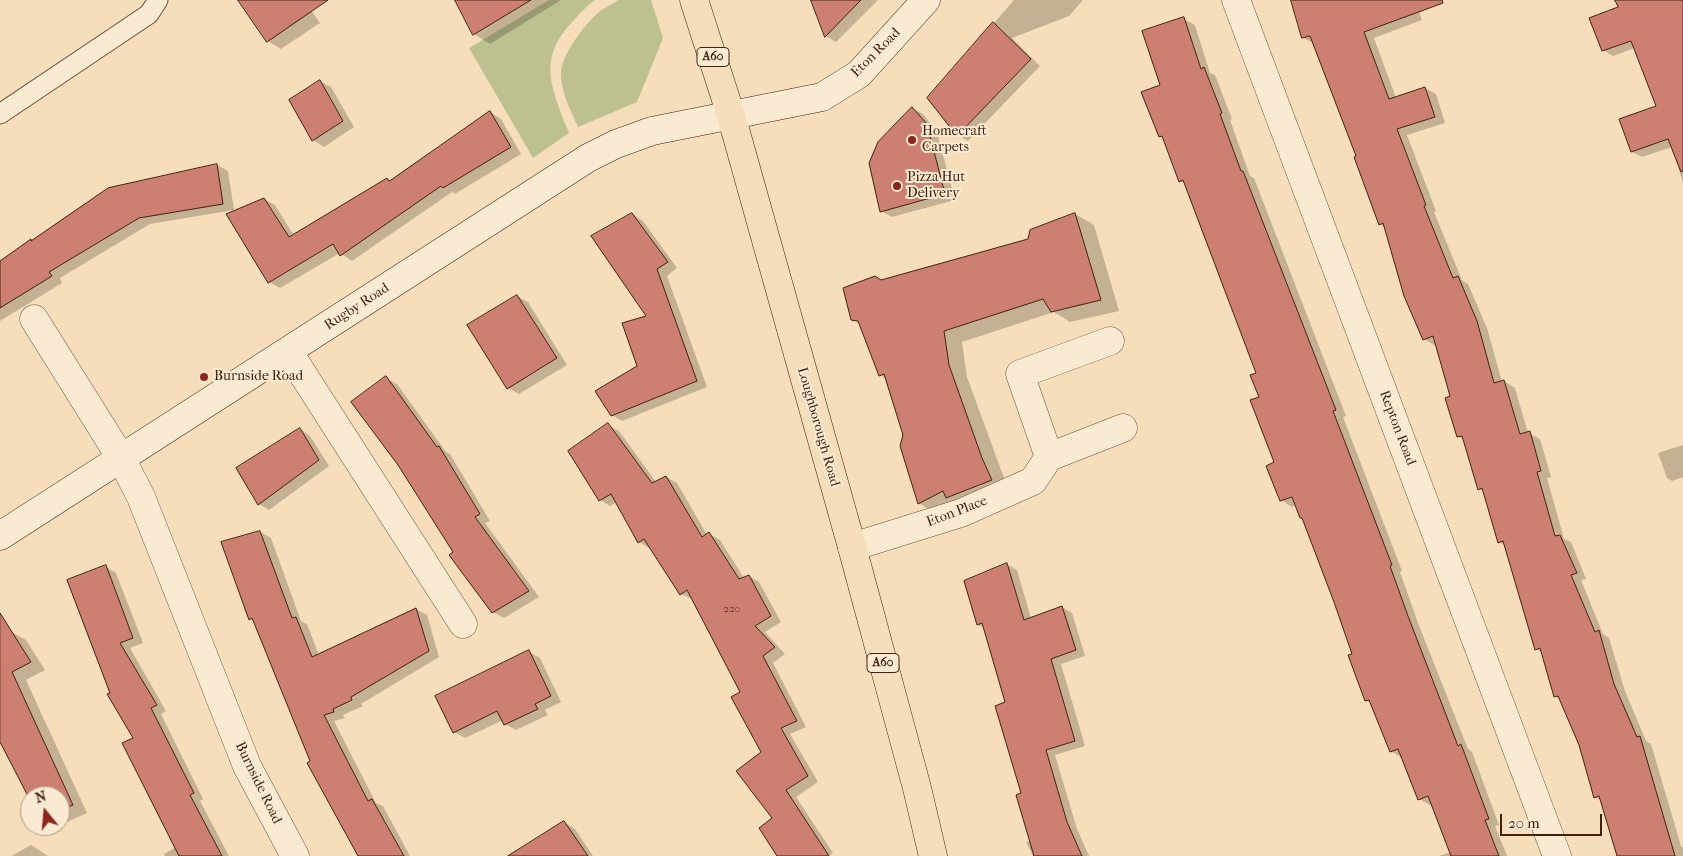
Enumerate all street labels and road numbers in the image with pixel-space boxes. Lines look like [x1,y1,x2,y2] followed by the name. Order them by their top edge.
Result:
[848,25,904,81] street label: Eton Road
[697,48,729,66] road number: A60
[321,280,393,334] street label: Rugby Road
[793,365,843,489] street label: Loughborough Road
[1375,388,1419,468] street label: Repton Road
[924,493,990,531] street label: Eton Place
[867,654,899,672] road number: A60
[231,739,285,827] street label: Burnside Road

